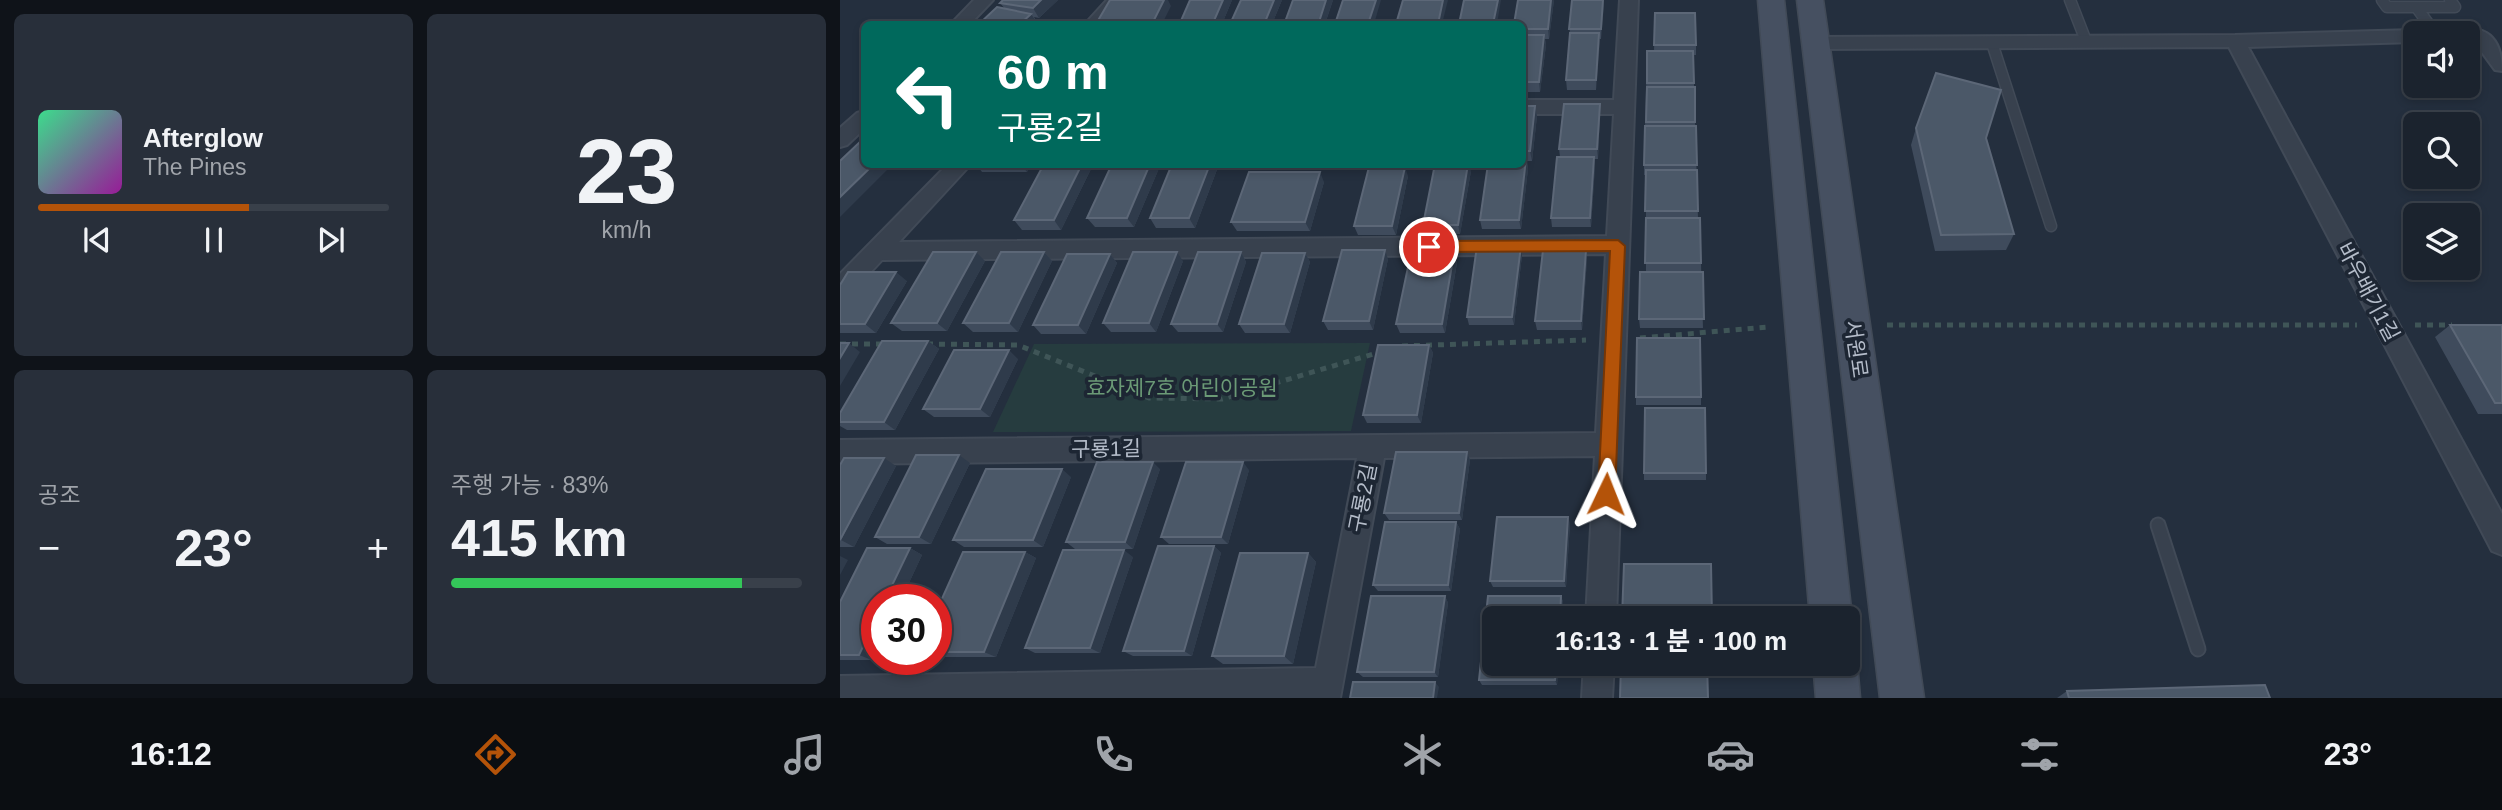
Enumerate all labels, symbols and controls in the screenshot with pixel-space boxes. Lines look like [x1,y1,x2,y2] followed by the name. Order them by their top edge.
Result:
[2403,21,2480,280] map controls
[2403,21,2480,98] button: sound
[997,45,1109,99] text: 60 m
[882,49,973,140] icon: left
[997,110,1103,146] text: 구룡2길
[2403,112,2480,189] button: search
[576,121,677,222] text: 23
[143,123,263,153] text: Afterglow
[143,154,247,180] text: The Pines
[2403,203,2480,280] button: layers
[602,217,651,243] text: km/h
[1399,217,1459,277] pin
[78,221,116,259] icon: previous
[195,221,233,259] icon: pause
[312,221,350,259] icon: next
[1410,228,1448,266] icon: arrive
[2333,239,2404,345] street label: 바우배기1길
[1841,319,1872,379] street label: 서원로
[1086,376,1278,399] park label: 효자제7호 어린이공원
[1071,436,1141,461] street label: 구룡1길
[1569,457,1643,531] position arrow
[1345,462,1380,534] street label: 구룡2길
[451,472,609,498] text: 주행 가능 · 83%
[38,482,80,508] text: 공조
[451,509,627,567] text: 415 km
[174,519,253,577] text: 23°
[38,527,60,569] text: −
[367,527,389,569] text: +
[861,584,952,675] speed limit sign: 30
[1555,626,1787,656] text: 16:13 · 1 분 · 100 m
[471,730,520,779] icon: directions
[780,730,829,779] icon: music
[1089,730,1138,779] icon: phone
[1398,730,1447,779] icon: climate
[1706,730,1755,779] icon: car
[2015,730,2064,779] icon: filters
[130,736,212,772] text: 16:12
[2324,736,2372,772] text: 23°

